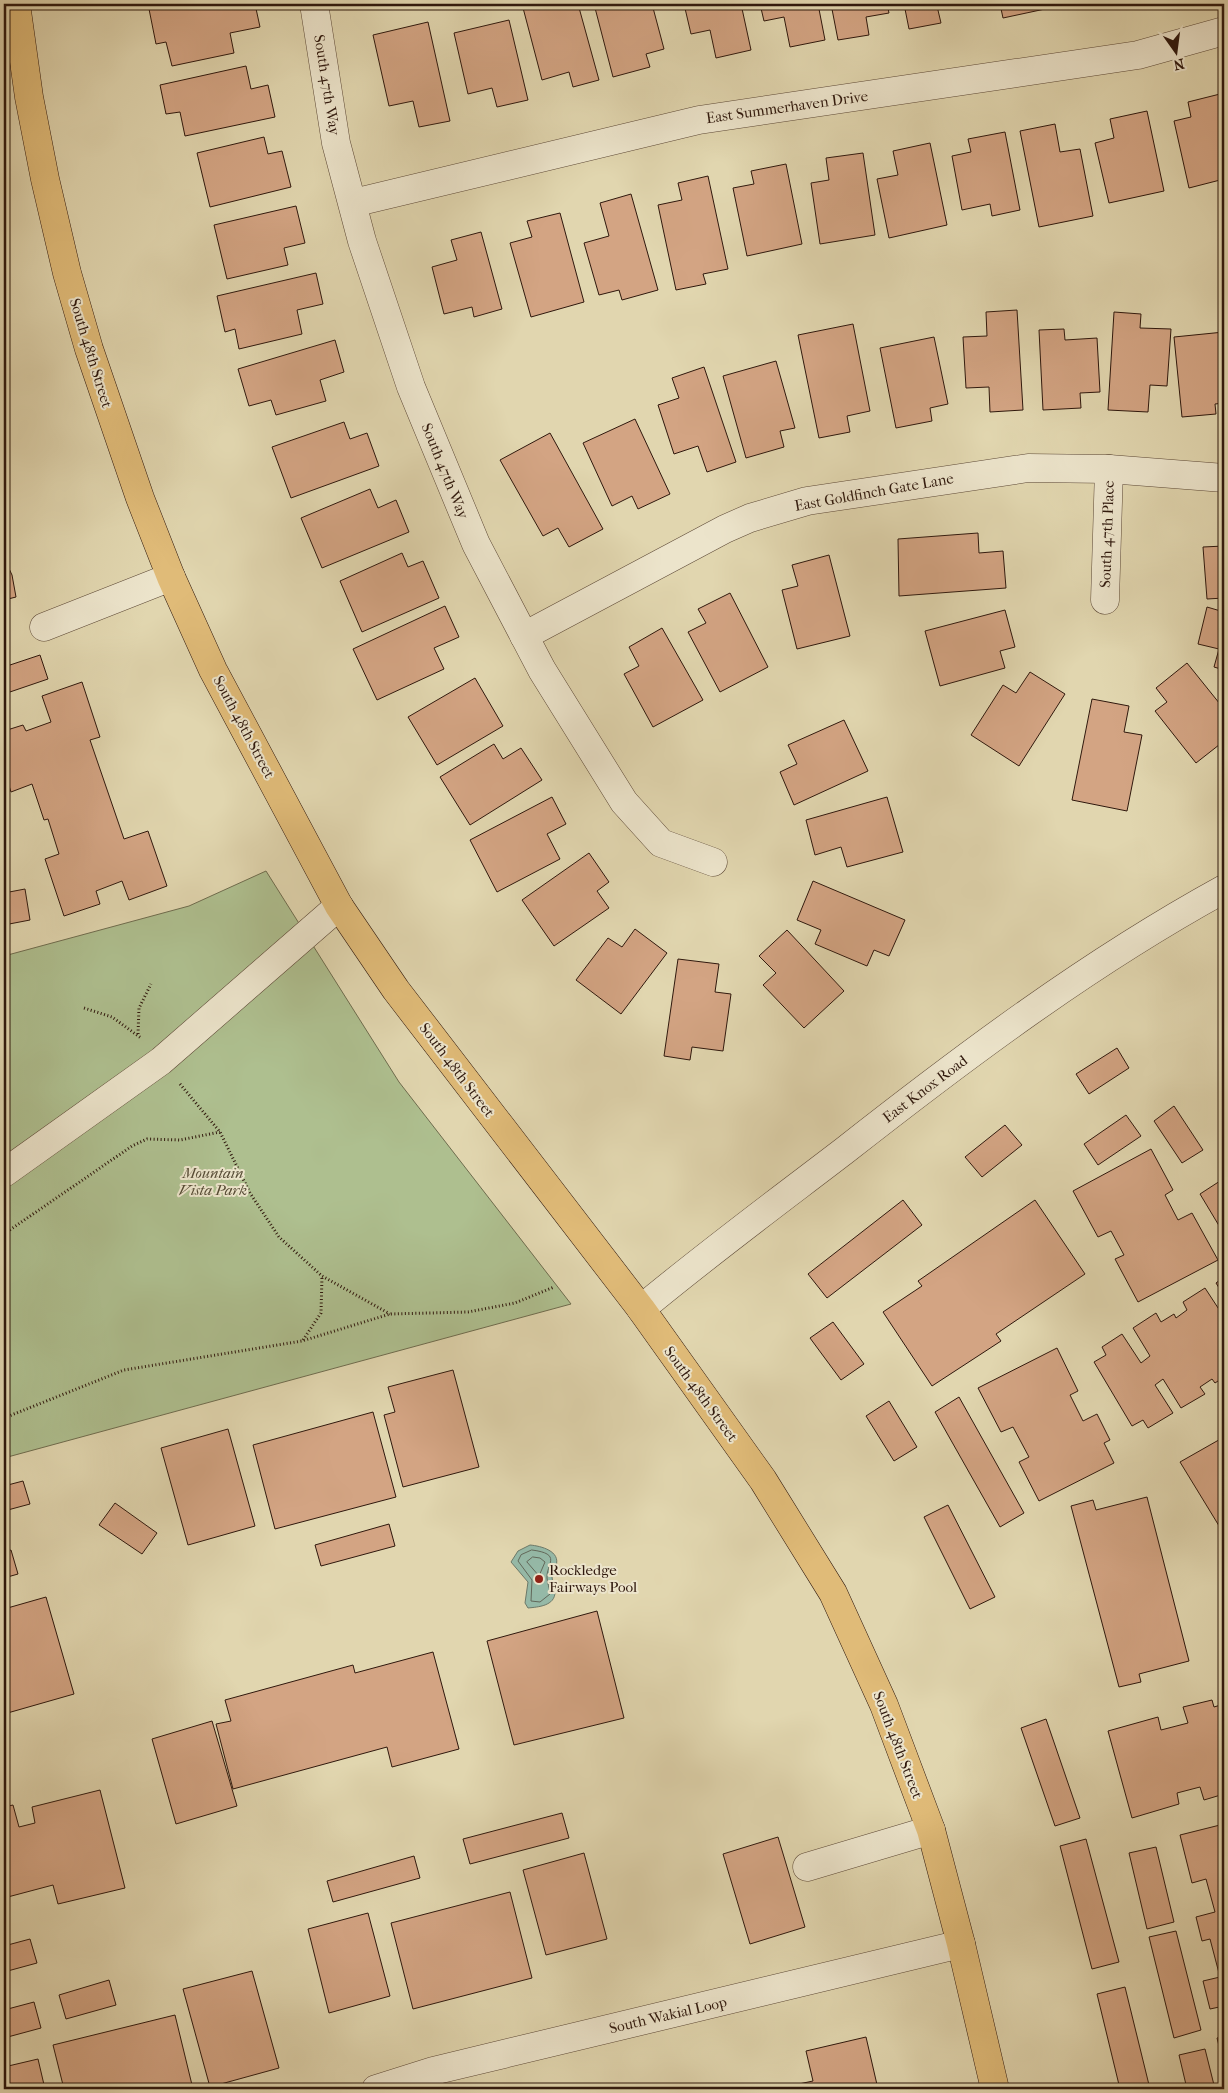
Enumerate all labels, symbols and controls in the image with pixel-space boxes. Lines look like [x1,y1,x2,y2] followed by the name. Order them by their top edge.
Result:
[1150,28,1200,78] north arrow
[310,33,344,138] street label: South 47th Way
[1171,55,1186,74] text: N
[705,87,870,127] street label: East Summerhaven Drive
[66,296,116,411] street label: South 48th Street
[418,420,473,522] street label: South 47th Way
[793,469,956,515] street label: East Goldfinch Gate Lane
[1096,479,1118,588] street label: South 47th Place
[209,673,279,782] street label: South 48th Street
[416,1019,499,1121] street label: South 48th Street
[879,1051,972,1127] street label: East Knox Road
[179,1164,247,1199] park label: Mountain Vista Park
[660,1343,742,1446] street label: South 48th Street
[549,1561,637,1596] place label: Rockledge Fairways Pool
[533,1573,545,1585] marker: Rockledge Fairways Pool
[869,1689,927,1802] street label: South 48th Street
[607,1993,729,2037] street label: South Wakial Loop

